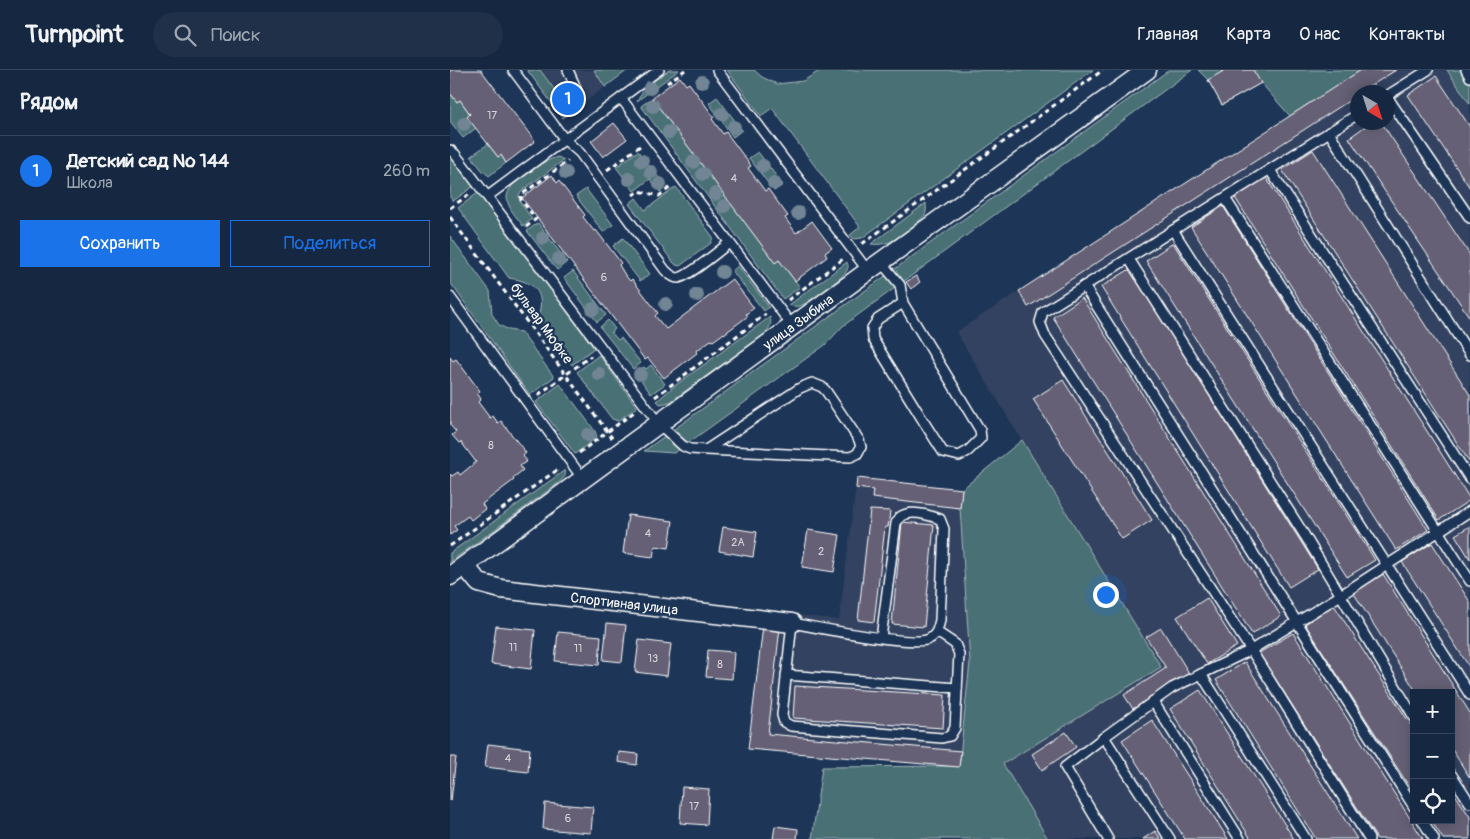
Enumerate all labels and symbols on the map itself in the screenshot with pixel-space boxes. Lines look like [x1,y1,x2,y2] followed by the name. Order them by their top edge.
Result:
[552,80,584,118] pin: 1
[1350,85,1395,130] north arrow
[487,109,497,122] house number: 17
[731,172,738,185] house number: 4
[601,271,607,284] house number: 6
[507,280,577,367] street label: бульвар Мюфке
[759,291,837,354] street label: улица Зыбина
[488,439,494,452] house number: 8
[645,527,652,540] house number: 4
[731,536,745,549] house number: 2А
[818,545,824,558] house number: 2
[1093,582,1119,608] your location
[570,589,679,619] street label: Спортивная улица
[509,641,517,654] house number: 11
[574,642,582,655] house number: 11
[648,652,658,665] house number: 13
[717,658,723,671] house number: 8
[505,752,512,765] house number: 4
[689,800,699,813] house number: 17
[565,812,571,825] house number: 6

